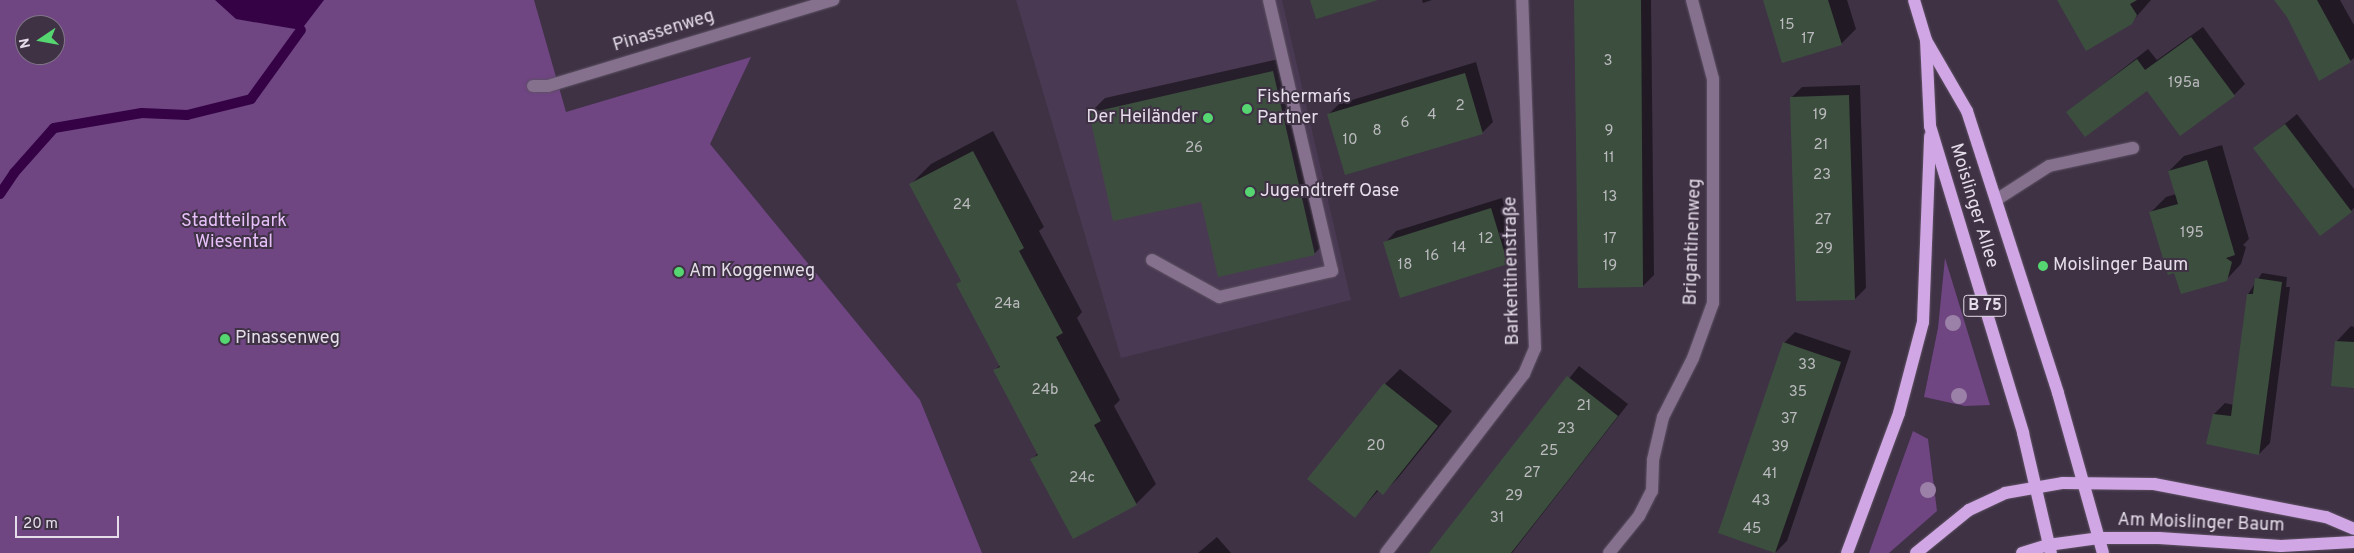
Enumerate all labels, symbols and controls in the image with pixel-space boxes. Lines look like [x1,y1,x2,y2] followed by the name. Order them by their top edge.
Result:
[611,6,717,58] street label: Pinassenweg
[15,15,65,65] north arrow
[1780,17,1794,35] house number: 15
[1801,31,1815,49] house number: 17
[16,36,35,50] text: N
[1603,53,1613,71] house number: 3
[2168,75,2200,93] house number: 195a
[1257,88,1351,130] place label: Fisherman´s Partner
[1455,98,1465,116] house number: 2
[1241,103,1253,115] marker: Fisherman´s Partner
[1086,107,1198,129] place label: Der Heiländer
[1427,107,1437,125] house number: 4
[1813,107,1827,125] house number: 19
[1202,112,1214,124] marker: Der Heiländer
[1401,115,1409,133] house number: 6
[1372,123,1382,141] house number: 8
[1605,123,1613,141] house number: 9
[1342,132,1358,150] house number: 10
[1814,137,1828,155] house number: 21
[1185,140,1203,158] house number: 26
[1944,141,2002,271] street label: Moislinger Allee
[1603,150,1615,168] house number: 11
[1813,167,1831,185] house number: 23
[1681,178,1707,306] street label: Brigantinenweg
[1260,181,1399,203] place label: Jugendtreff Oase
[1244,186,1256,198] marker: Jugendtreff Oase
[1603,189,1617,207] house number: 13
[1501,196,1525,346] street label: Barkentinenstraße
[953,197,971,215] house number: 24
[181,212,287,254] park label: Stadtteilpark Wiesental
[1815,212,1831,230] house number: 27
[2180,225,2204,243] house number: 195
[1479,231,1493,249] house number: 12
[1603,231,1617,249] house number: 17
[1452,240,1466,258] house number: 14
[1815,241,1833,259] house number: 29
[1425,248,1439,266] house number: 16
[2053,255,2188,277] place label: Moislinger Baum
[1398,257,1412,275] house number: 18
[1603,258,1617,276] house number: 19
[2037,260,2049,272] marker: Moislinger Baum
[689,261,815,283] place label: Am Koggenweg
[673,266,685,278] marker: Am Koggenweg
[1962,292,2008,320] road number: B 75
[994,296,1020,314] house number: 24a
[235,328,340,350] place label: Pinassenweg
[219,333,231,345] marker: Pinassenweg
[1798,357,1816,375] house number: 33
[1032,382,1058,400] house number: 24b
[1789,384,1807,402] house number: 35
[1577,398,1591,416] house number: 21
[1781,411,1797,429] house number: 37
[1557,421,1575,439] house number: 23
[1367,438,1385,456] house number: 20
[1771,439,1789,457] house number: 39
[1540,443,1558,461] house number: 25
[1524,465,1540,483] house number: 27
[1763,466,1777,484] house number: 41
[1069,470,1095,488] house number: 24c
[1505,488,1523,506] house number: 29
[1752,493,1770,511] house number: 43
[18,506,121,538] scale bar
[1490,510,1504,528] house number: 31
[2117,510,2285,538] street label: Am Moislinger Baum
[23,515,58,534] text: 20 m
[1743,521,1761,539] house number: 45

